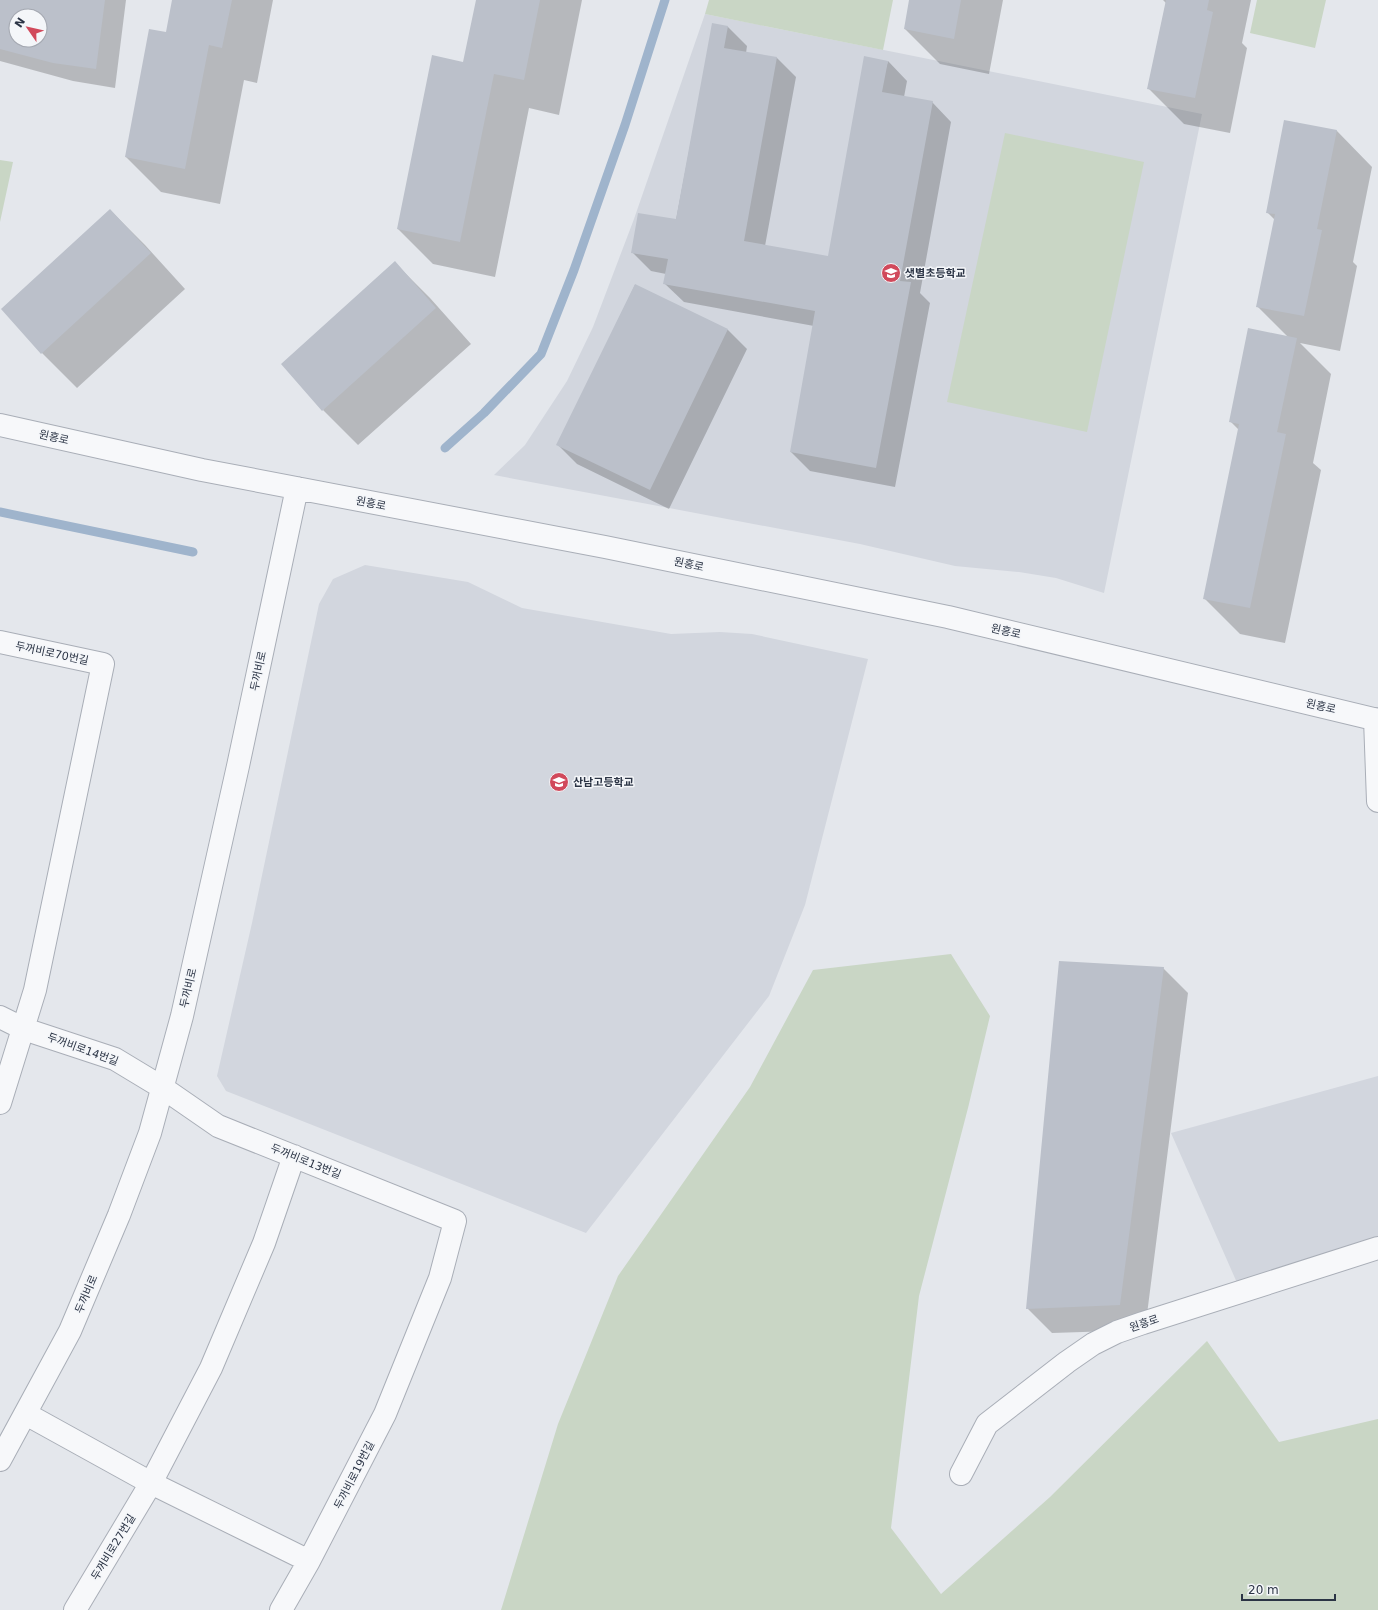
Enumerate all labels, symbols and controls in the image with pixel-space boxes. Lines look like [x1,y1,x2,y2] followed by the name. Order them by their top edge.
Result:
[8,8,48,48] north arrow
[12,15,28,30] text: N
[880,262,902,284] school or university icon: 샛별초등학교
[905,267,966,280] place label: 샛별초등학교
[38,428,70,447] street label: 원흥로
[355,494,387,513] street label: 원흥로
[673,555,705,574] street label: 원흥로
[990,622,1022,641] street label: 원흥로
[14,639,90,668] street label: 두꺼비로70번길
[248,650,269,692] street label: 두꺼비로
[1305,697,1337,716] street label: 원흥로
[548,771,570,793] school or university icon: 산남고등학교
[573,776,634,789] place label: 산남고등학교
[178,967,199,1009] street label: 두꺼비로
[45,1031,120,1068] street label: 두꺼비로14번길
[269,1141,343,1181] street label: 두꺼비로13번길
[73,1273,100,1315] street label: 두꺼비로
[1128,1312,1161,1335] street label: 원흥로
[332,1439,377,1511] street label: 두꺼비로19번길
[89,1512,138,1583] street label: 두꺼비로27번길
[1242,1576,1335,1602] scale bar
[1248,1583,1279,1597] text: 20 m

